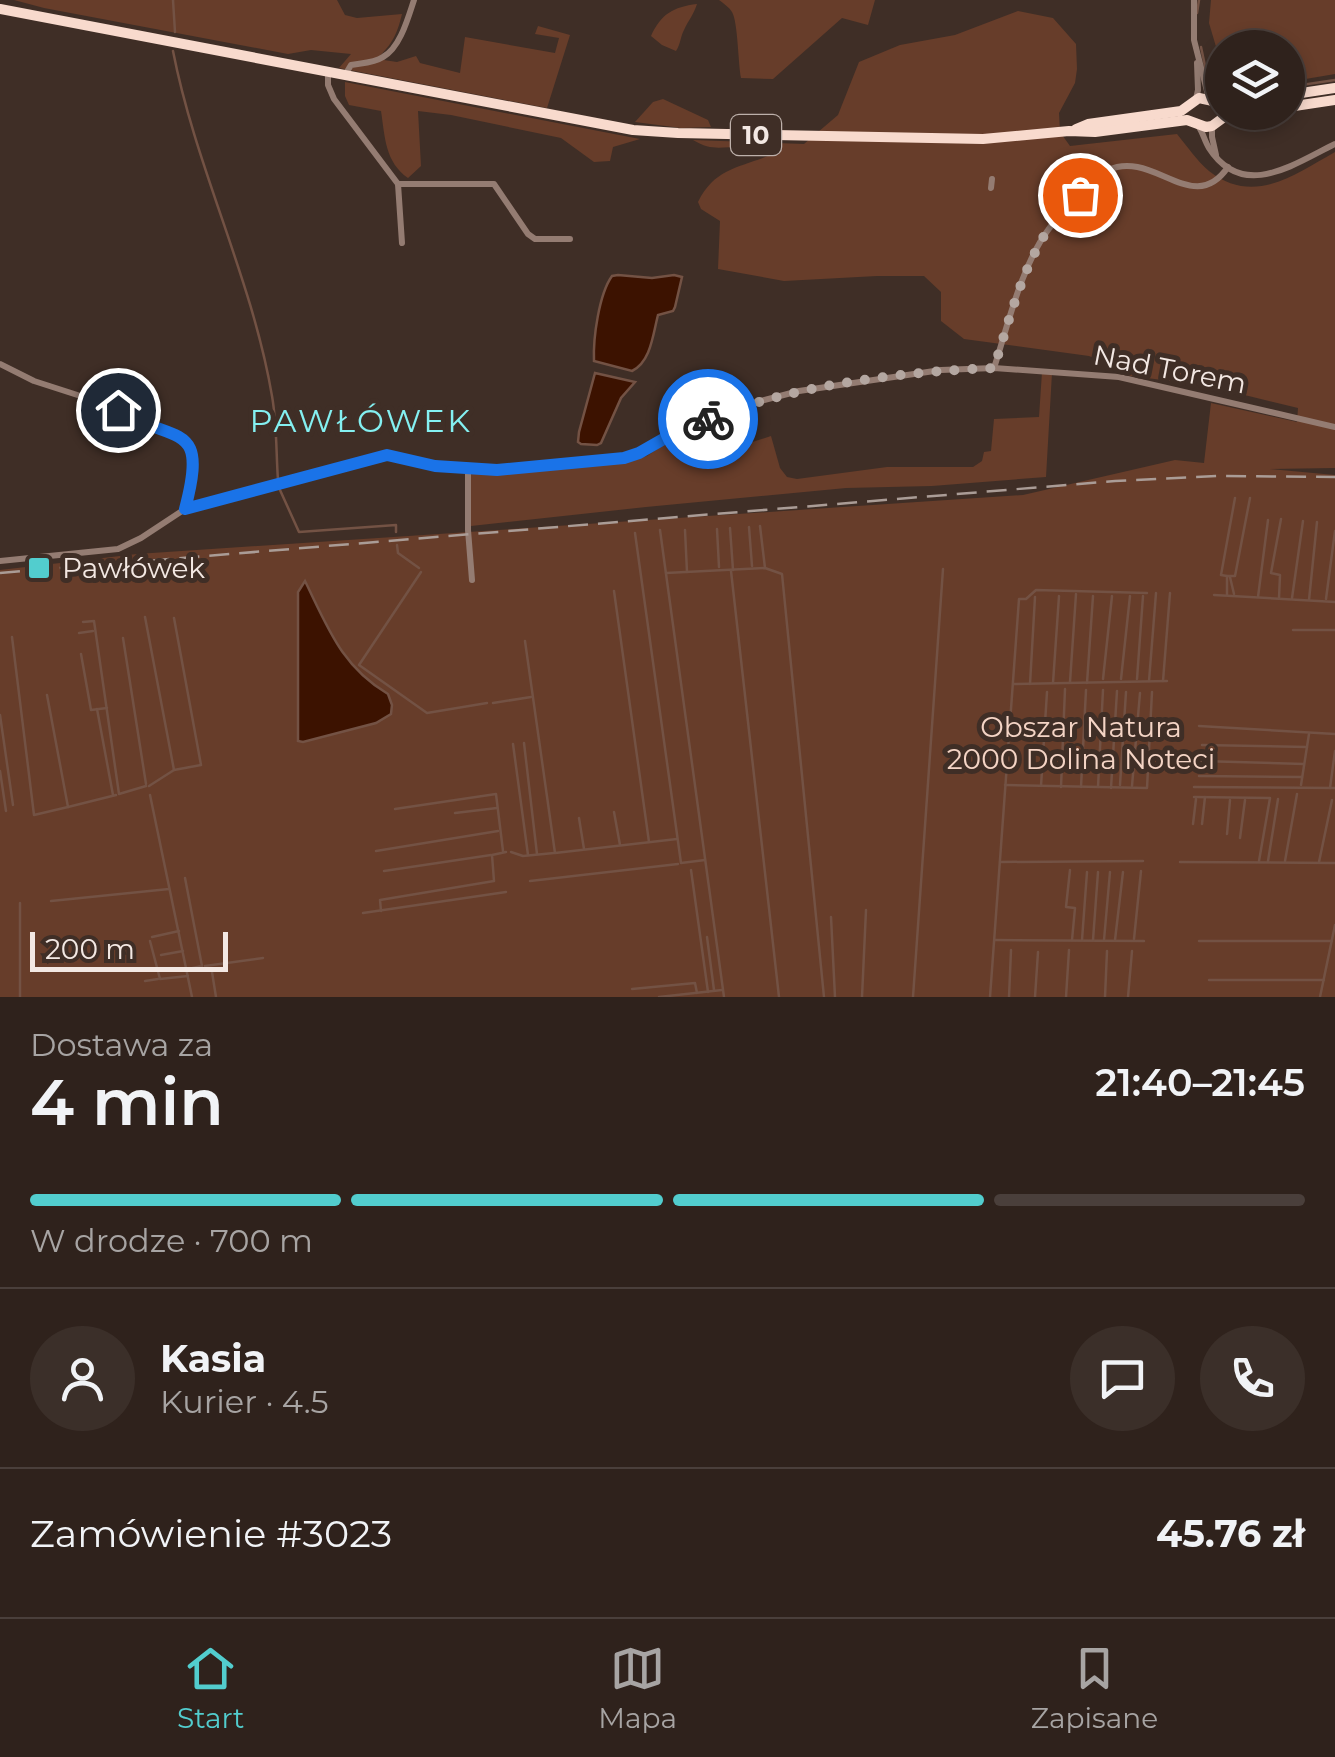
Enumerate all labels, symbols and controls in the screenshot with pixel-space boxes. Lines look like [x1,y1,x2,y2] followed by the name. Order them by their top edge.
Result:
[1205,30,1305,130] map controls
[1205,30,1305,130] button: layers
[731,115,781,155] road number: 10
[1038,153,1123,238] pin
[1053,168,1108,223] icon: bag
[1091,338,1249,400] street label: Nad Torem
[76,368,161,453] pin
[658,369,758,469] courier
[91,383,146,438] icon: home
[681,392,736,447] icon: bike
[250,401,472,440] district label: PAWŁÓWEK
[62,551,205,585] place label: Pawłówek
[26,555,52,581] marker: Pawłówek
[947,710,1215,776] park label: Obszar Natura 2000 Dolina Noteci
[30,927,228,971] scale bar
[45,932,135,966] text: 200 m
[30,1025,213,1064] text: Dostawa za
[1095,1059,1305,1106] text: 21:40–21:45
[30,1062,224,1141] text: 4 min
[30,1221,313,1260] text: W drodze · 700 m
[30,1326,135,1431] button: person
[1070,1326,1175,1431] button: chat
[1200,1326,1305,1431] button: phone
[160,1335,266,1382] text: Kasia
[160,1382,329,1421] text: Kurier · 4.5
[30,1510,392,1557] text: Zamówienie #3023
[1156,1510,1305,1557] text: 45.76 zł
[177,1641,244,1735] tab: Start
[598,1641,677,1735] tab: Mapa
[1031,1641,1158,1735] tab: Zapisane

